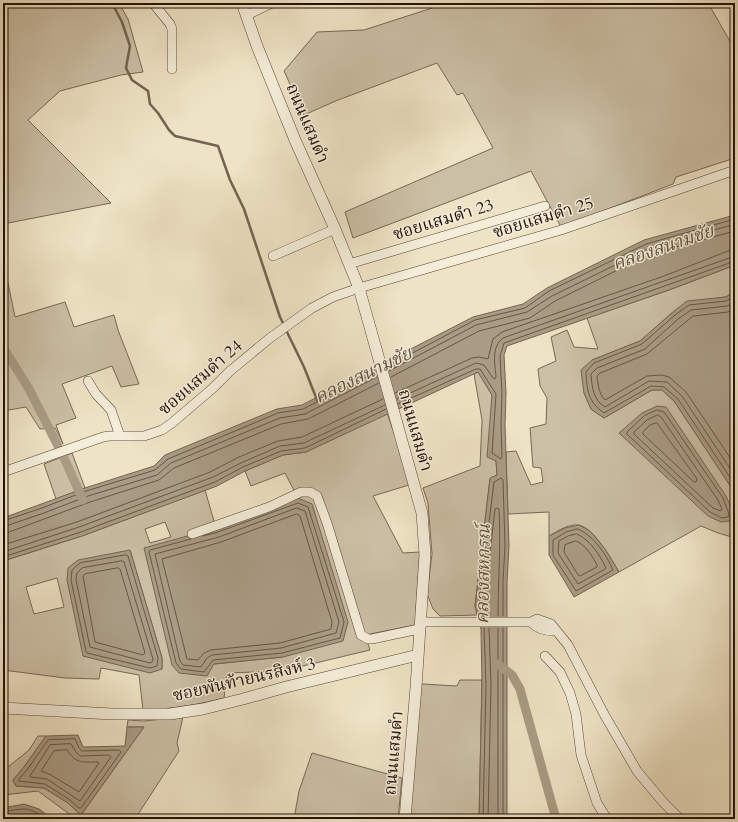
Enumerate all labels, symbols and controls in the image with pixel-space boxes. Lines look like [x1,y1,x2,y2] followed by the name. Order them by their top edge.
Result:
[280,80,335,167] street label: ถนนแสมดำ
[490,191,596,244] street label: ซอยแสมดำ 25
[390,193,496,246] street label: ซอยแสมดำ 23
[609,218,718,276] water label: คลองสนามชัย
[153,334,247,420] street label: ซอยแสมดำ 24
[310,341,417,410] water label: คลองสนามชัย
[393,386,438,474] street label: ถนนแสมดำ
[470,521,497,624] water label: คลองสหกรณ์
[170,652,318,707] street label: ซอยพันท้ายนรสิงห์ 3
[378,710,409,796] street label: ถนนแสมดำ

